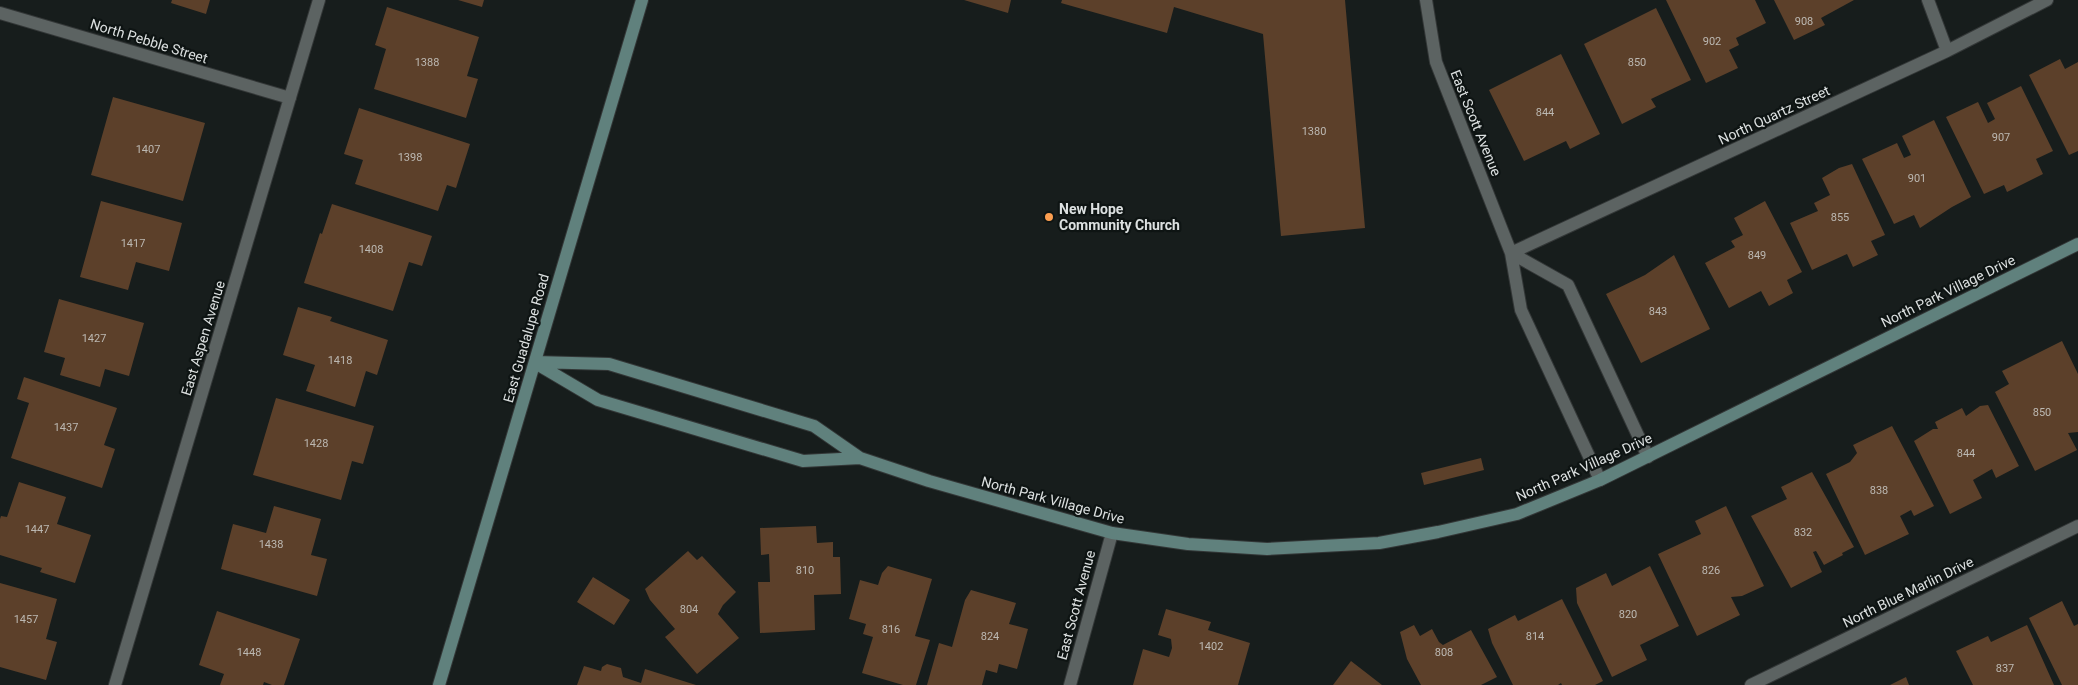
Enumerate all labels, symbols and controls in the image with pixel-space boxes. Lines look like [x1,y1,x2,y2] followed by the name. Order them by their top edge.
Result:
[1795,15,1813,28] house number: 908
[88,16,210,67] street label: North Pebble Street
[1703,35,1721,48] house number: 902
[415,56,439,69] house number: 1388
[1628,56,1646,69] house number: 850
[1447,68,1505,178] street label: East Scott Avenue
[1716,82,1833,148] street label: North Quartz Street
[1536,106,1554,119] house number: 844
[1302,125,1326,138] house number: 1380
[1992,131,2010,144] house number: 907
[136,143,160,156] house number: 1407
[398,151,422,164] house number: 1398
[1908,172,1926,185] house number: 901
[1059,201,1180,233] place label: New Hope Community Church
[1043,211,1055,223] marker: New Hope Community Church
[1831,211,1849,224] house number: 855
[121,237,145,250] house number: 1417
[359,243,383,256] house number: 1408
[1748,249,1766,262] house number: 849
[1878,251,2018,331] street label: North Park Village Drive
[500,272,552,404] street label: East Guadalupe Road
[178,279,228,397] street label: East Aspen Avenue
[1649,305,1667,318] house number: 843
[82,332,106,345] house number: 1427
[328,354,352,367] house number: 1418
[2033,406,2051,419] house number: 850
[54,421,78,434] house number: 1437
[1513,430,1655,504] street label: North Park Village Drive
[304,437,328,450] house number: 1428
[1957,447,1975,460] house number: 844
[980,473,1126,527] street label: North Park Village Drive
[1870,484,1888,497] house number: 838
[25,523,49,536] house number: 1447
[1794,526,1812,539] house number: 832
[259,538,283,551] house number: 1438
[1054,548,1098,662] street label: East Scott Avenue
[1840,553,1976,631] street label: North Blue Marlin Drive
[796,564,814,577] house number: 810
[1702,564,1720,577] house number: 826
[680,603,698,616] house number: 804
[1619,608,1637,621] house number: 820
[14,613,38,626] house number: 1457
[882,623,900,636] house number: 816
[981,630,999,643] house number: 824
[1526,630,1544,643] house number: 814
[1199,640,1223,653] house number: 1402
[237,646,261,659] house number: 1448
[1435,646,1453,659] house number: 808
[1996,662,2014,675] house number: 837

